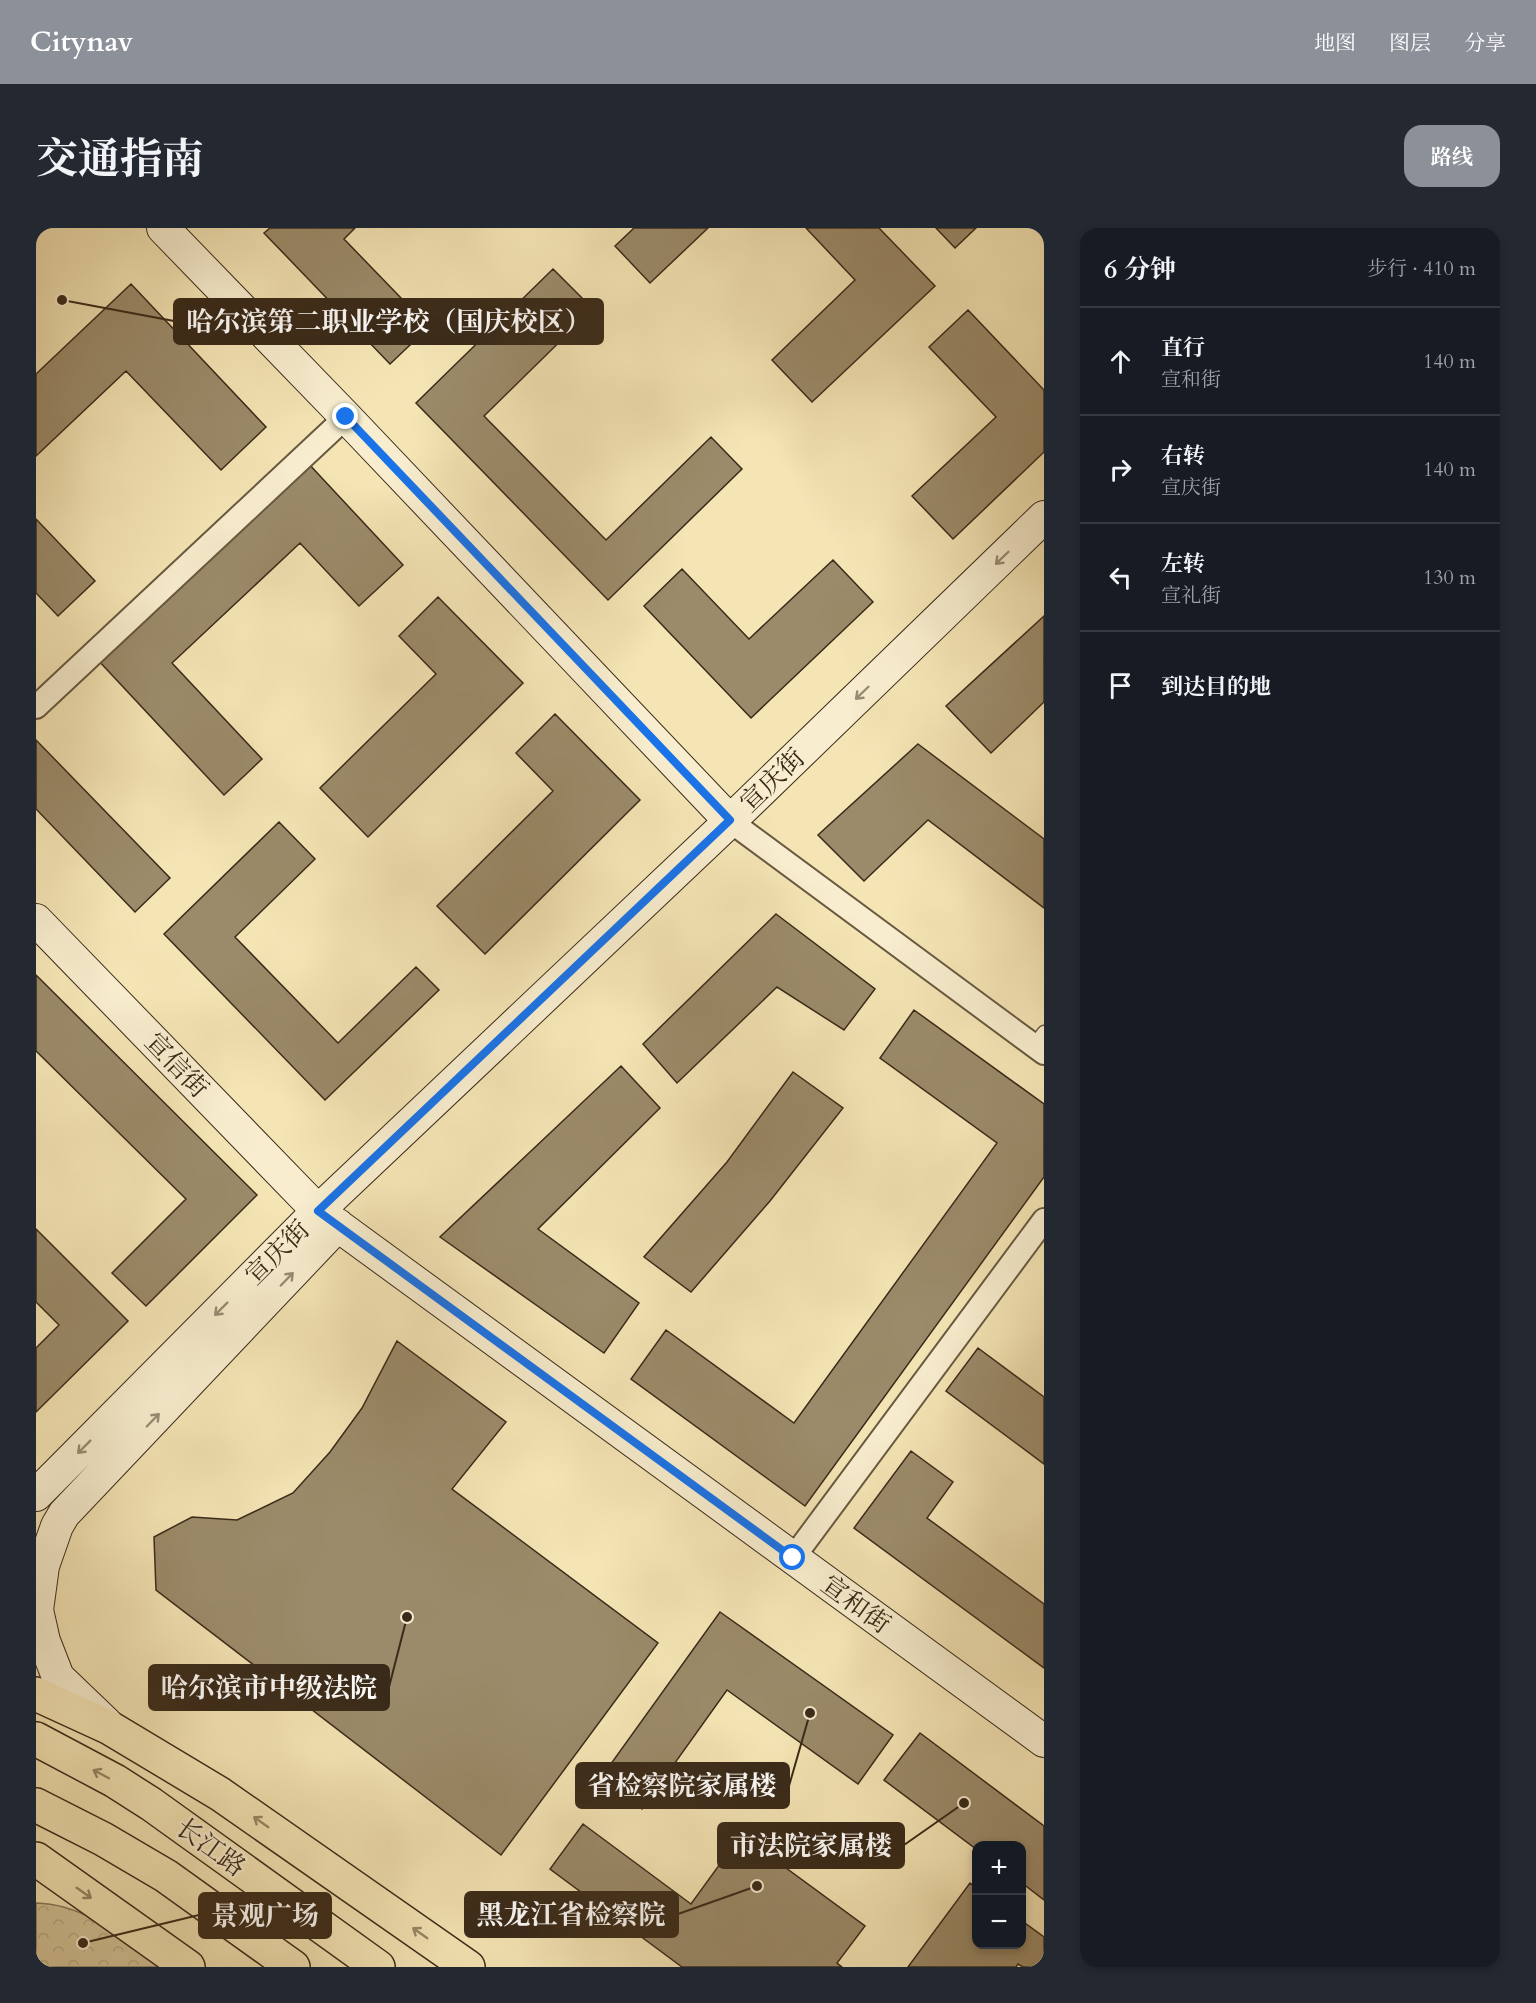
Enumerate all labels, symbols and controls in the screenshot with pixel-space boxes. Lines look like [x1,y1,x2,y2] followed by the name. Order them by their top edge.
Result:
[30,23,133,61] text: Citynav
[1314,29,1356,58] text: 地图
[1389,29,1431,58] text: 图层
[1464,29,1506,58] text: 分享
[1404,125,1500,187] button: 路线
[36,131,204,188] text: 交通指南
[1104,252,1176,287] text: 6 分钟
[1367,255,1476,282] text: 步行 · 410 m
[174,299,603,344] callout: 哈尔滨第二职业学校（国庆校区）
[187,304,592,341] text: 哈尔滨第二职业学校（国庆校区）
[1161,333,1205,363] text: 直行
[1104,345,1137,378] icon: ahead
[1423,348,1476,375] text: 140 m
[1161,366,1221,393] text: 宣和街
[332,403,358,429] route end
[1161,441,1205,471] text: 右转
[1104,453,1137,486] icon: right
[1423,456,1476,483] text: 140 m
[1161,474,1221,501] text: 宣庆街
[1161,549,1205,579] text: 左转
[994,551,1009,565] one-way arrow
[1104,561,1137,594] icon: left
[1423,564,1476,591] text: 130 m
[1161,582,1221,609] text: 宣礼街
[1104,669,1137,702] icon: arrive
[1161,672,1271,702] text: 到达目的地
[854,686,869,701] one-way arrow
[732,741,813,820] street label: 宣庆街
[137,1025,216,1106] street label: 宣信街
[237,1212,317,1292] street label: 宣庆街
[280,1271,295,1286] one-way arrow
[214,1301,229,1316] one-way arrow
[146,1413,160,1428] one-way arrow
[77,1439,92,1454] one-way arrow
[779,1544,805,1570] route start
[814,1567,898,1641] street label: 宣和街
[149,1665,389,1710] callout: 哈尔滨市中级法院
[161,1670,377,1707] text: 哈尔滨市中级法院
[576,1763,789,1808] callout: 省检察院家属楼
[93,1768,111,1779] one-way arrow
[588,1768,777,1805] text: 省检察院家属楼
[169,1810,253,1884] street label: 长江路
[253,1816,269,1828] one-way arrow
[718,1823,904,1868] callout: 市法院家属楼
[730,1828,892,1865] text: 市法院家属楼
[972,1841,1026,1949] map controls
[972,1841,1026,1895] button: +
[75,1887,91,1899] one-way arrow
[465,1892,678,1937] callout: 黑龙江省检察院
[199,1893,331,1938] callout: 景观广场
[972,1895,1026,1949] button: −
[477,1897,666,1934] text: 黑龙江省检察院
[211,1898,319,1935] text: 景观广场
[413,1927,429,1939] one-way arrow

